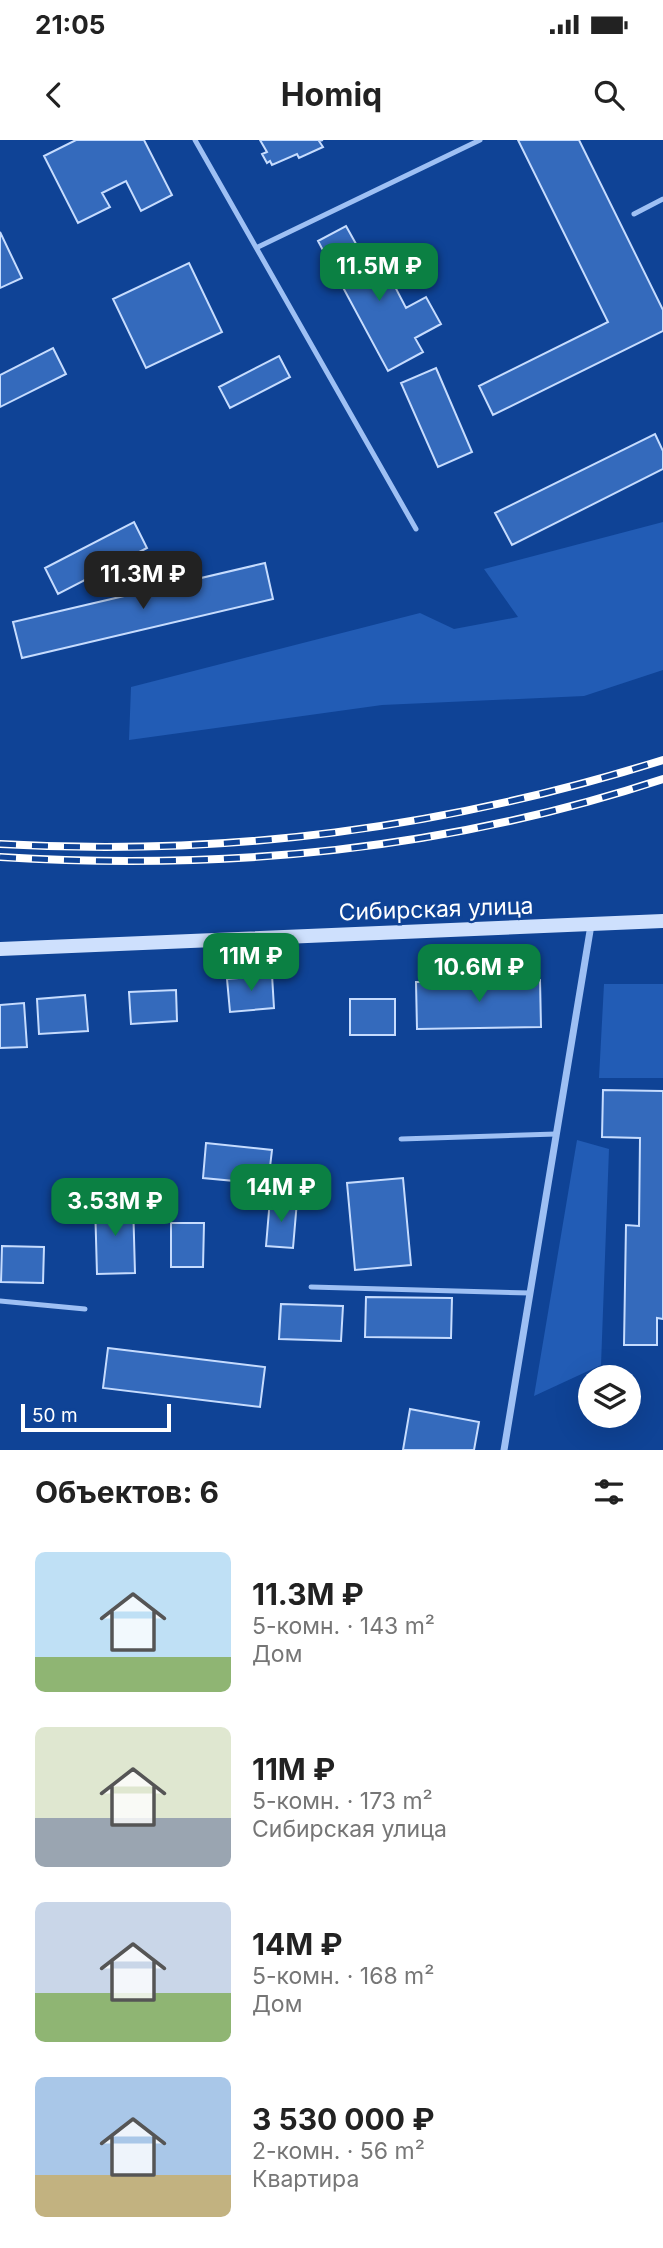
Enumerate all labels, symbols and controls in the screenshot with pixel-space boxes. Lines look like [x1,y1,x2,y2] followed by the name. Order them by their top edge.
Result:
[35,9,105,40] text: 21:05
[281,75,382,114] text: Homiq
[35,76,73,114] icon: back
[590,76,628,114] icon: search
[314,244,444,303] pin: 11.5M ₽
[336,252,422,280] text: 11.5M ₽
[78,552,208,611] pin: 11.3M ₽
[100,560,186,588] text: 11.3M ₽
[338,892,534,926] street label: Сибирская улица
[202,934,300,993] pin: 11M ₽
[219,942,283,970] text: 11M ₽
[414,944,544,1004] pin: 10.6M ₽
[434,953,524,981] text: 10.6M ₽
[232,1164,330,1224] pin: 14M ₽
[246,1173,316,1201] text: 14M ₽
[50,1178,180,1238] pin: 3.53M ₽
[67,1187,163,1215] text: 3.53M ₽
[578,1365,641,1428] map controls
[578,1365,641,1428] button: layers
[21,1401,172,1433] scale bar
[32,1404,78,1427] text: 50 m
[590,1473,628,1511] icon: filters
[35,1474,219,1510] text: Объектов: 6
[252,1576,364,1612] text: 11.3M ₽
[91,1580,175,1664] icon: home
[252,1612,435,1640] text: 5-комн. · 143 m²
[252,1640,302,1668] text: Дом
[252,1751,335,1787] text: 11M ₽
[91,1755,175,1839] icon: home
[252,1787,433,1815] text: 5-комн. · 173 m²
[252,1815,447,1843] text: Сибирская улица
[252,1926,343,1962] text: 14M ₽
[91,1930,175,2014] icon: home
[252,1962,434,1990] text: 5-комн. · 168 m²
[252,1990,302,2018] text: Дом
[252,2101,434,2137] text: 3 530 000 ₽
[91,2105,175,2189] icon: home
[252,2137,425,2165] text: 2-комн. · 56 m²
[252,2165,359,2193] text: Квартира

